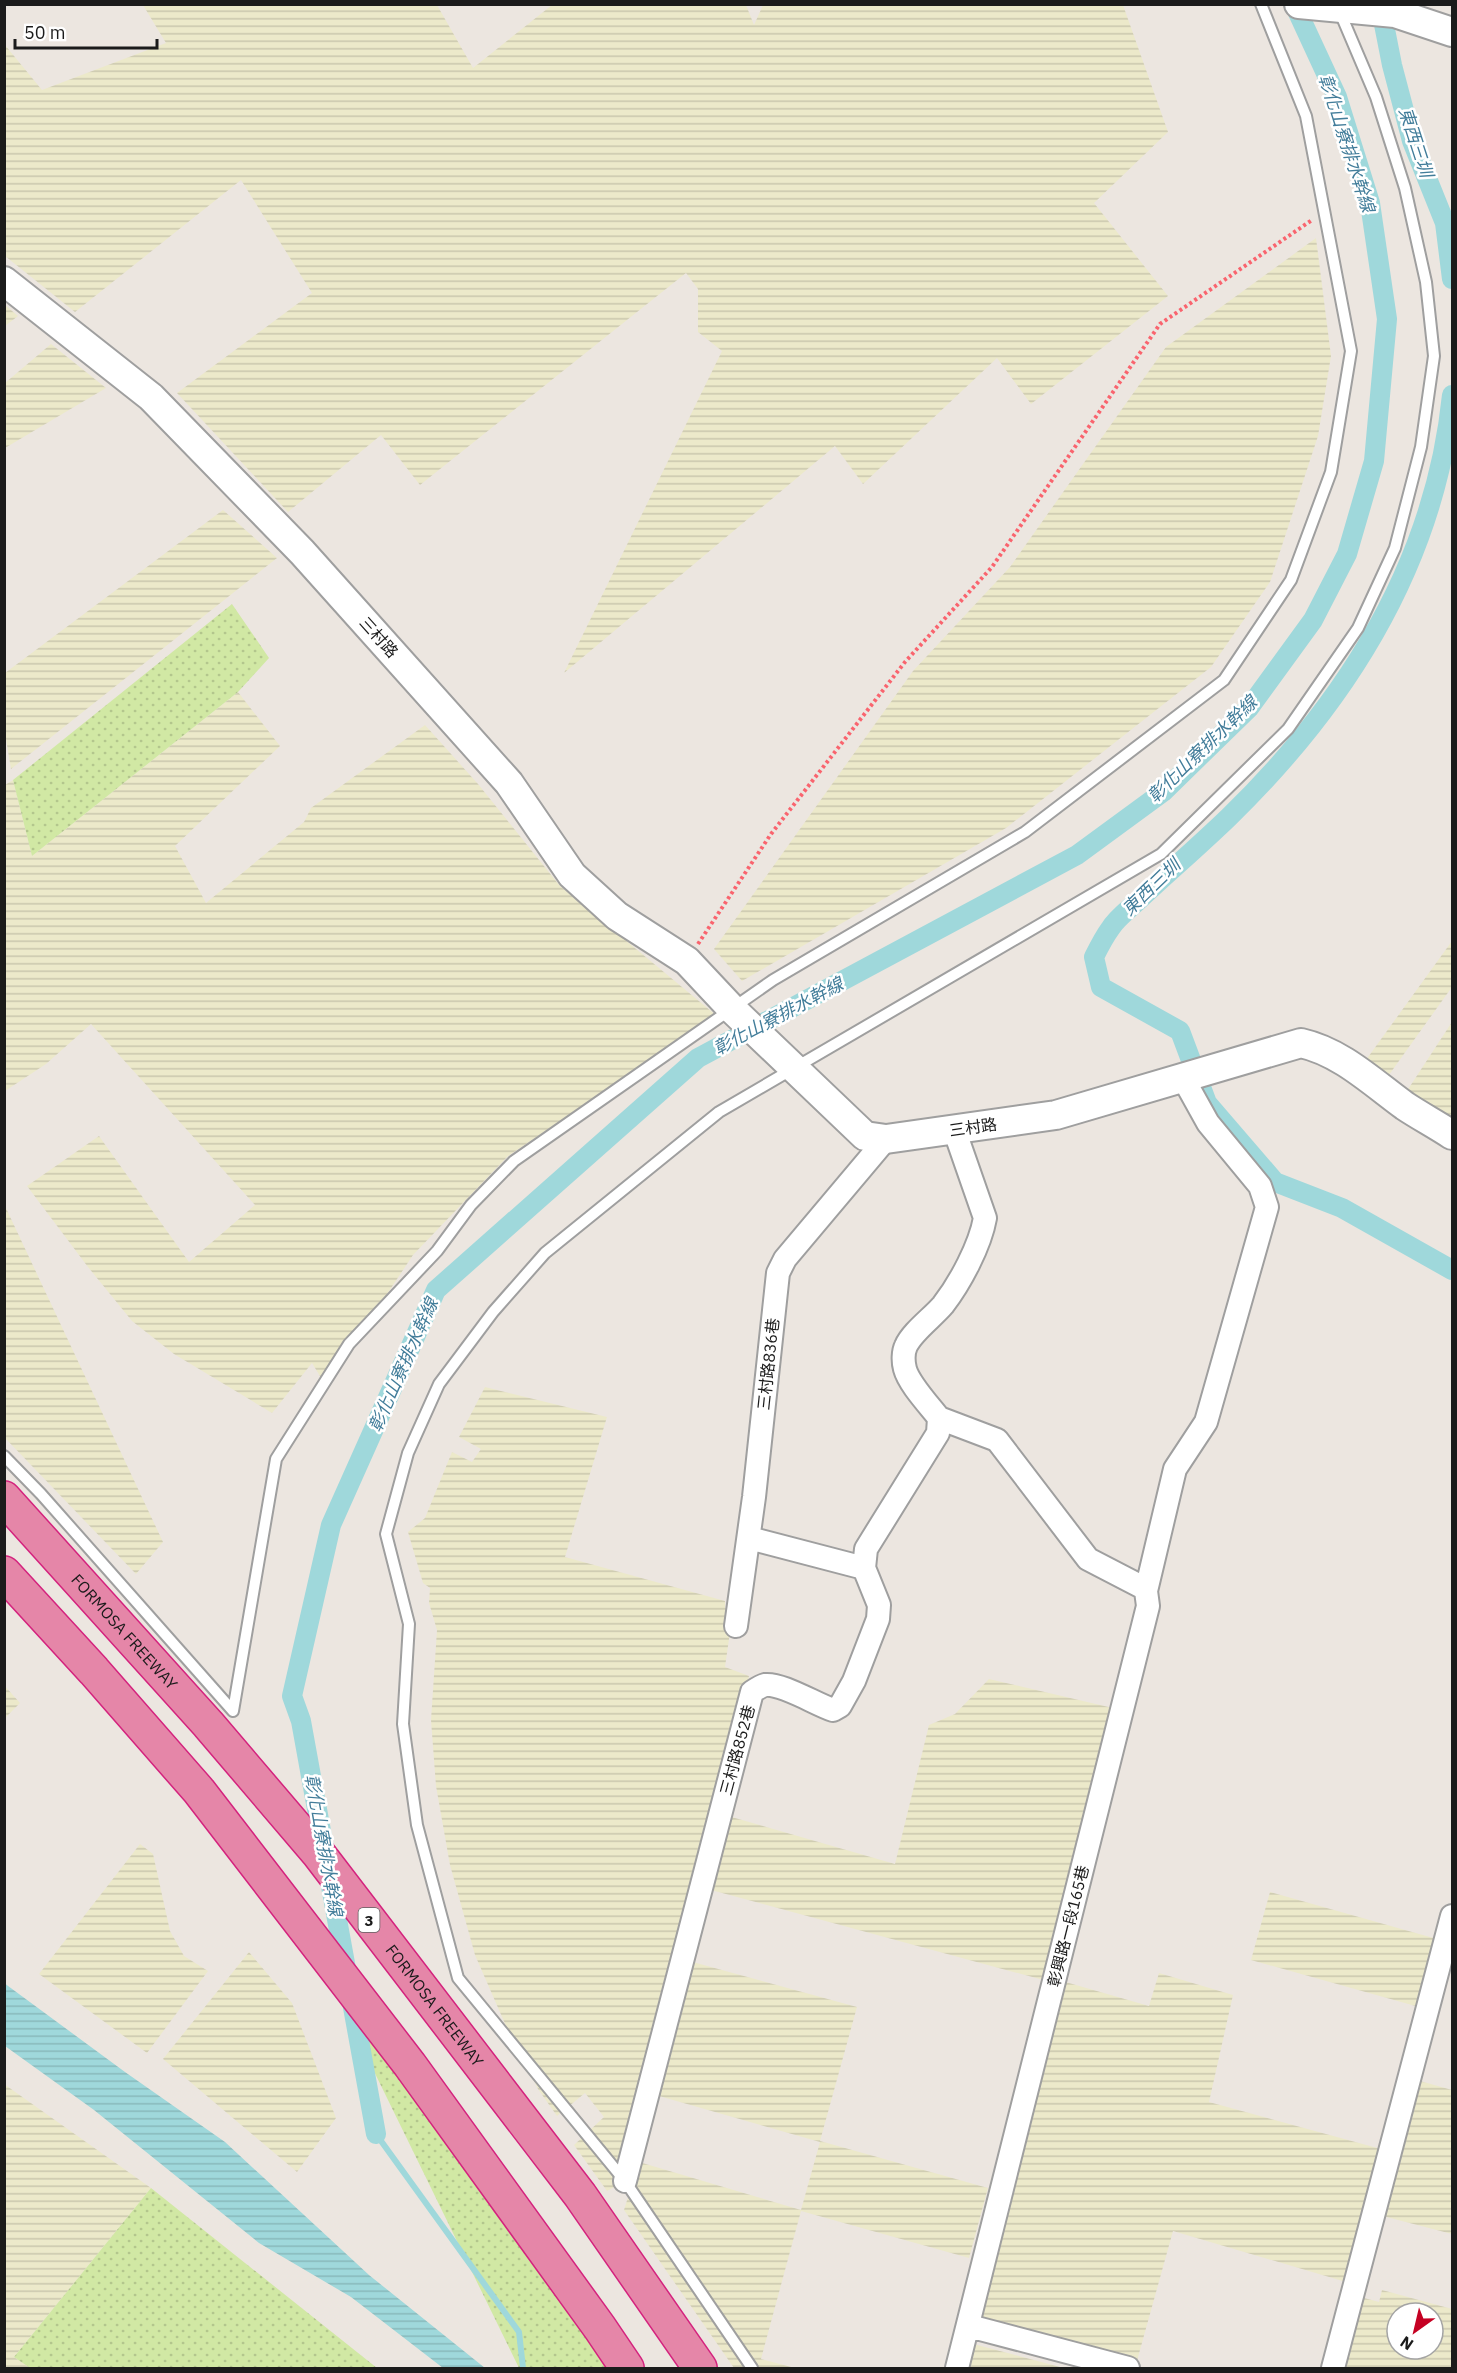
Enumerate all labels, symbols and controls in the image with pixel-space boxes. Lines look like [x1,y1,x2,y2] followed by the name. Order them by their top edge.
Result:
[15,12,158,50] scale bar
[24,21,66,44] text: 50 m
[1314,71,1381,217] water label: 彰化山寮排水幹線
[1394,104,1439,183] water label: 東西三圳
[356,612,402,662] street label: 三村路
[1142,689,1263,807] water label: 彰化山寮排水幹線
[1117,852,1187,920] water label: 東西三圳
[709,971,849,1060] water label: 彰化山寮排水幹線
[948,1114,998,1140] street label: 三村路
[363,1293,444,1435] water label: 彰化山寮排水幹線
[753,1317,783,1411] street label: 三村路836巷
[67,1570,182,1694] street label: FORMOSA FREEWAY
[715,1703,759,1797] street label: 三村路852巷
[300,1772,348,1920] water label: 彰化山寮排水幹線
[1043,1863,1093,1989] street label: 彰興路一段165巷
[358,1908,380,1932] road number: 3
[382,1940,488,2071] street label: FORMOSA FREEWAY
[1385,2301,1445,2361] north arrow
[1396,2332,1417,2355] text: N

